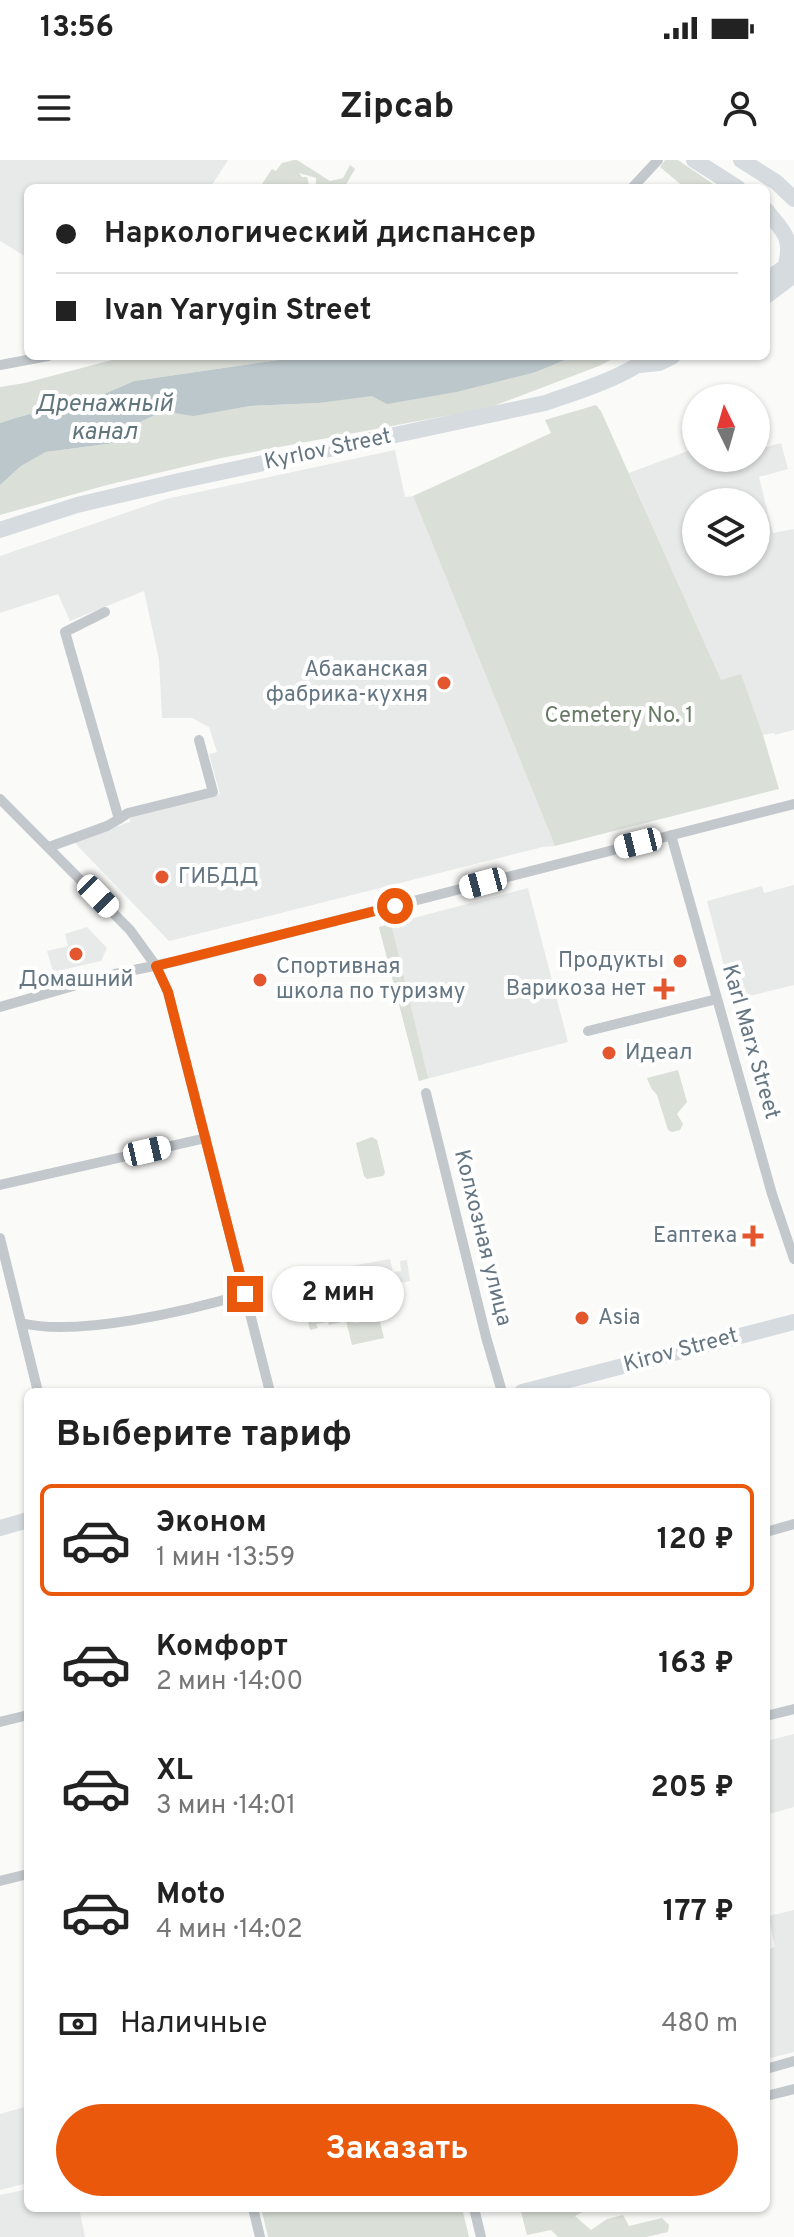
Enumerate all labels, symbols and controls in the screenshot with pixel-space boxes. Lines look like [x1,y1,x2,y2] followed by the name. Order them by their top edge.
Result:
[40,10,114,47] text: 13:56
[340,85,454,131] text: Zipcab
[32,86,76,130] icon: menu
[718,86,762,130] icon: person
[104,216,536,253] text: Наркологический диспансер
[104,293,371,330] text: Ivan Yarygin Street
[682,384,770,472] north arrow
[682,384,770,576] map controls
[35,390,174,448] water label: Дренажный канал
[262,423,394,477] street label: Kyrlov Street
[682,488,770,576] button: layers
[266,657,428,709] place label: Абаканская фабрика-кухня
[435,674,453,692] marker: Абаканская фабрика-кухня
[545,703,693,730] park label: Cemetery No. 1
[612,826,664,860] car
[178,864,258,891] place label: ГИБДД
[457,865,509,901] car
[153,868,171,886] marker: ГИБДД
[73,870,123,922] car
[377,888,413,924] route start
[67,945,85,963] marker: Домашний
[558,948,664,975] place label: Продукты
[671,952,689,970] marker: Продукты
[276,954,465,1006] place label: Спортивная школа по туризму
[715,961,785,1123] street label: Karl Marx Street
[18,967,134,994] place label: Домашний
[251,971,269,989] marker: Спортивная школа по туризму
[506,976,646,1003] place label: Варикоза нет
[653,978,675,1000] marker: Варикоза нет
[625,1040,693,1067] place label: Идеал
[600,1044,618,1062] marker: Идеал
[121,1134,173,1168] car
[447,1147,517,1329] street label: Колхозная улица
[653,1223,737,1250] place label: Еаптека
[744,1227,762,1245] marker: Еаптека
[273,1266,405,1322] callout: 2 мин
[227,1276,263,1312] route end
[301,1277,375,1310] text: 2 мин
[598,1305,640,1332] place label: Asia
[573,1309,591,1327] marker: Asia
[621,1323,741,1379] street label: Kirov Street
[56,1413,352,1459] text: Выберите тариф
[60,1504,132,1576] icon: car
[156,1505,267,1542] text: Эконом
[657,1522,734,1559] text: 120 ₽
[156,1542,295,1575] text: 1 мин · 13:59
[60,1628,132,1700] icon: car
[156,1629,288,1666] text: Комфорт
[658,1646,734,1683] text: 163 ₽
[156,1666,303,1699] text: 2 мин · 14:00
[60,1752,132,1824] icon: car
[156,1753,193,1790] text: XL
[650,1770,734,1807] text: 205 ₽
[156,1790,296,1823] text: 3 мин · 14:01
[60,1876,132,1948] icon: car
[156,1877,226,1914] text: Moto
[663,1894,734,1931] text: 177 ₽
[156,1914,303,1947] text: 4 мин · 14:02
[56,2002,100,2046] icon: cash
[120,2006,267,2043] text: Наличные
[661,2008,738,2041] text: 480 m
[56,2104,738,2196] button: Заказать

